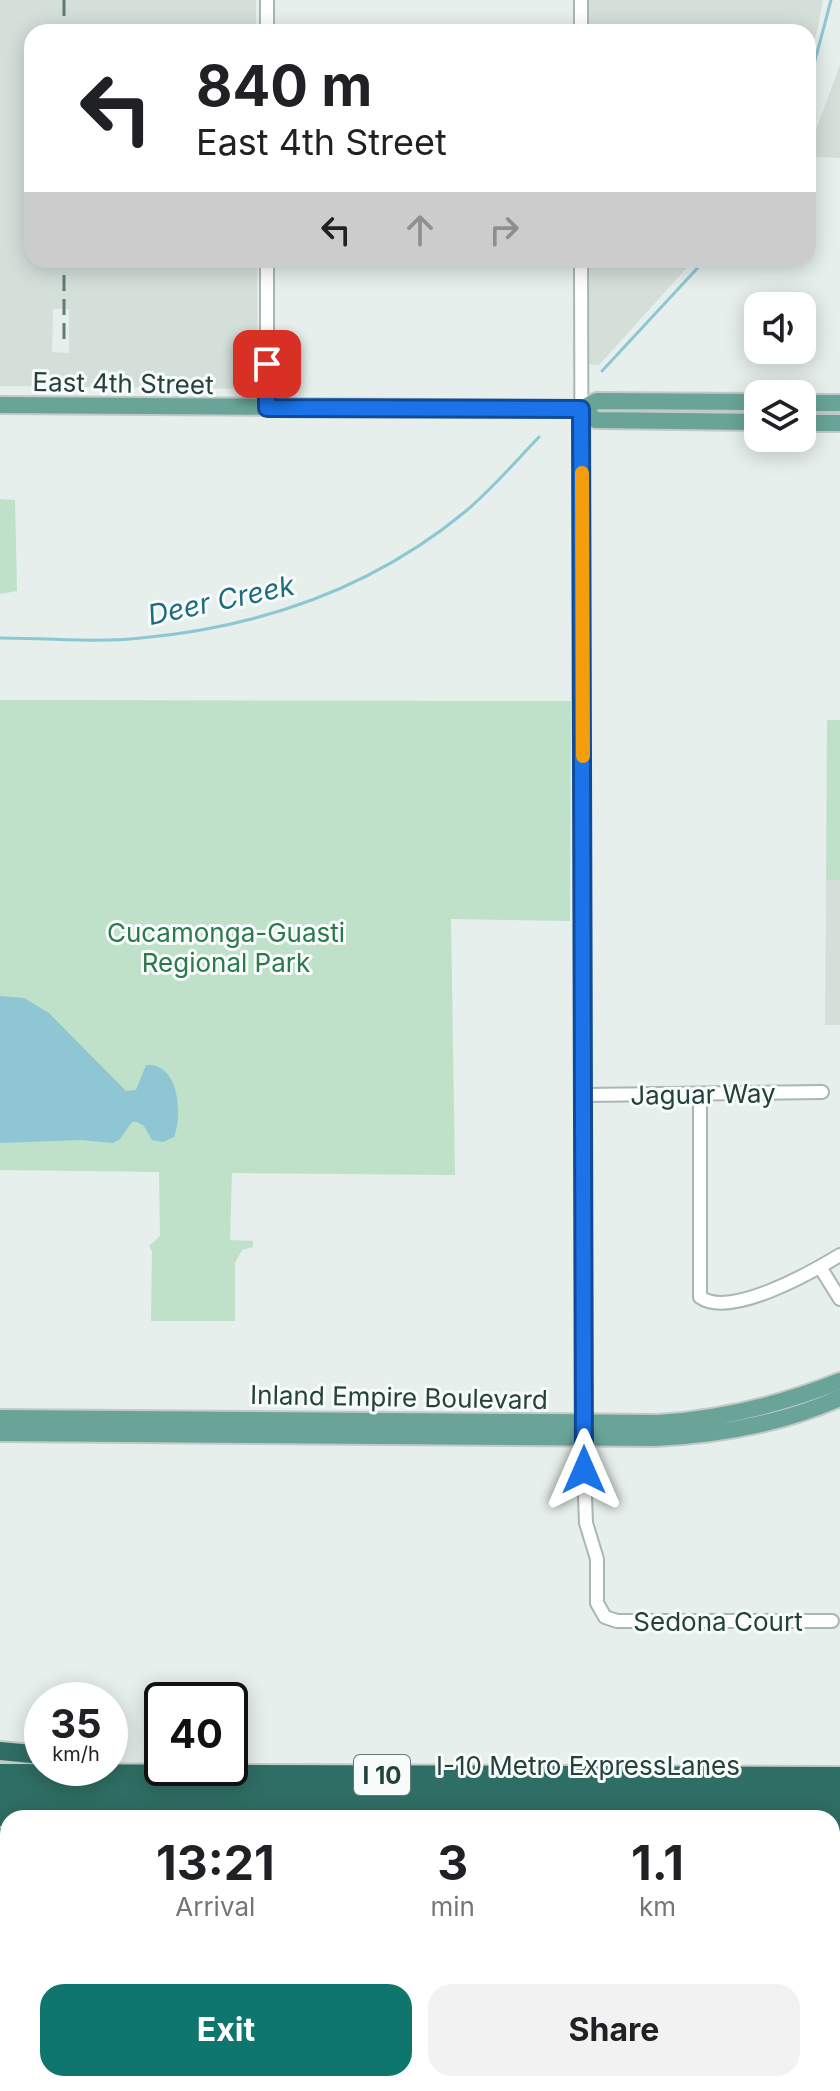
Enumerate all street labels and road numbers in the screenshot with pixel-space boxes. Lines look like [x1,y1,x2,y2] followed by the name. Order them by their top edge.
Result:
[32,366,214,400] street label: East 4th Street
[630,1077,776,1111] street label: Jaguar Way
[250,1379,548,1415] street label: Inland Empire Boulevard
[633,1606,803,1637] street label: Sedona Court
[436,1750,740,1781] street label: I-10 Metro ExpressLanes
[354,1755,410,1795] road number: I 10

